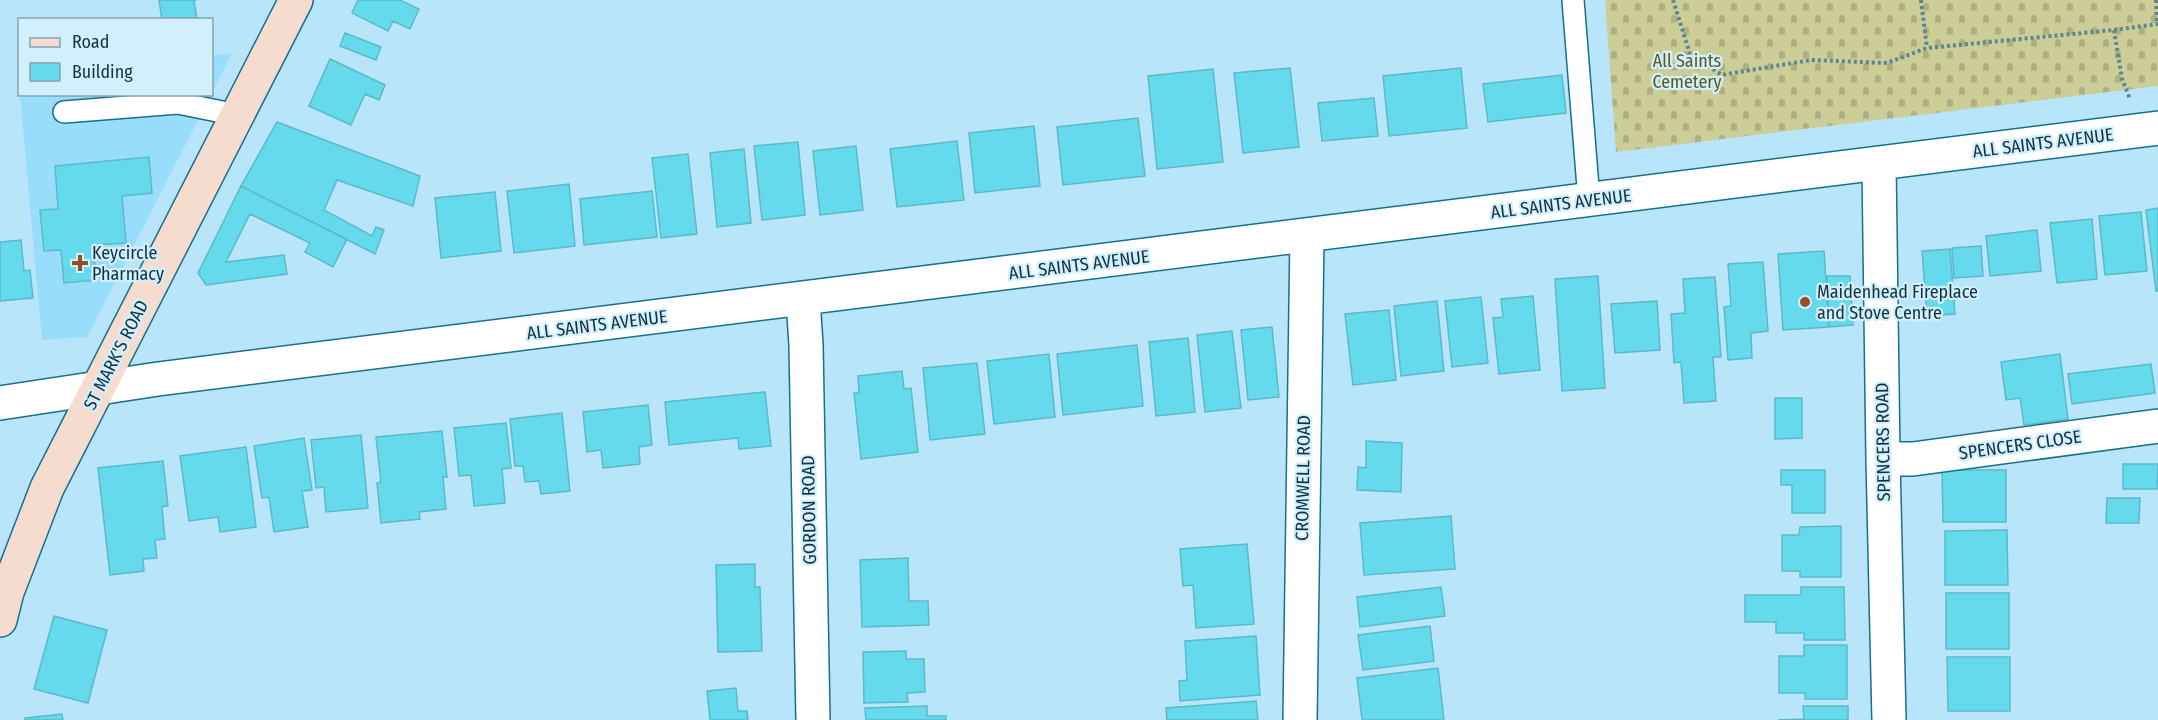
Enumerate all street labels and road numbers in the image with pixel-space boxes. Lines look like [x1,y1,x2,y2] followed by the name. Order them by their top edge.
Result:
[1971,123,2115,163] street label: ALL SAINTS AVENUE
[1489,184,1633,224] street label: ALL SAINTS AVENUE
[1007,245,1151,285] street label: ALL SAINTS AVENUE
[79,296,153,414] street label: ST MARK'S ROAD
[525,305,669,345] street label: ALL SAINTS AVENUE
[1871,382,1895,502] street label: SPENCERS ROAD
[1291,415,1315,541] street label: CROMWELL ROAD
[1958,426,2082,464] street label: SPENCERS CLOSE
[797,455,821,565] street label: GORDON ROAD

